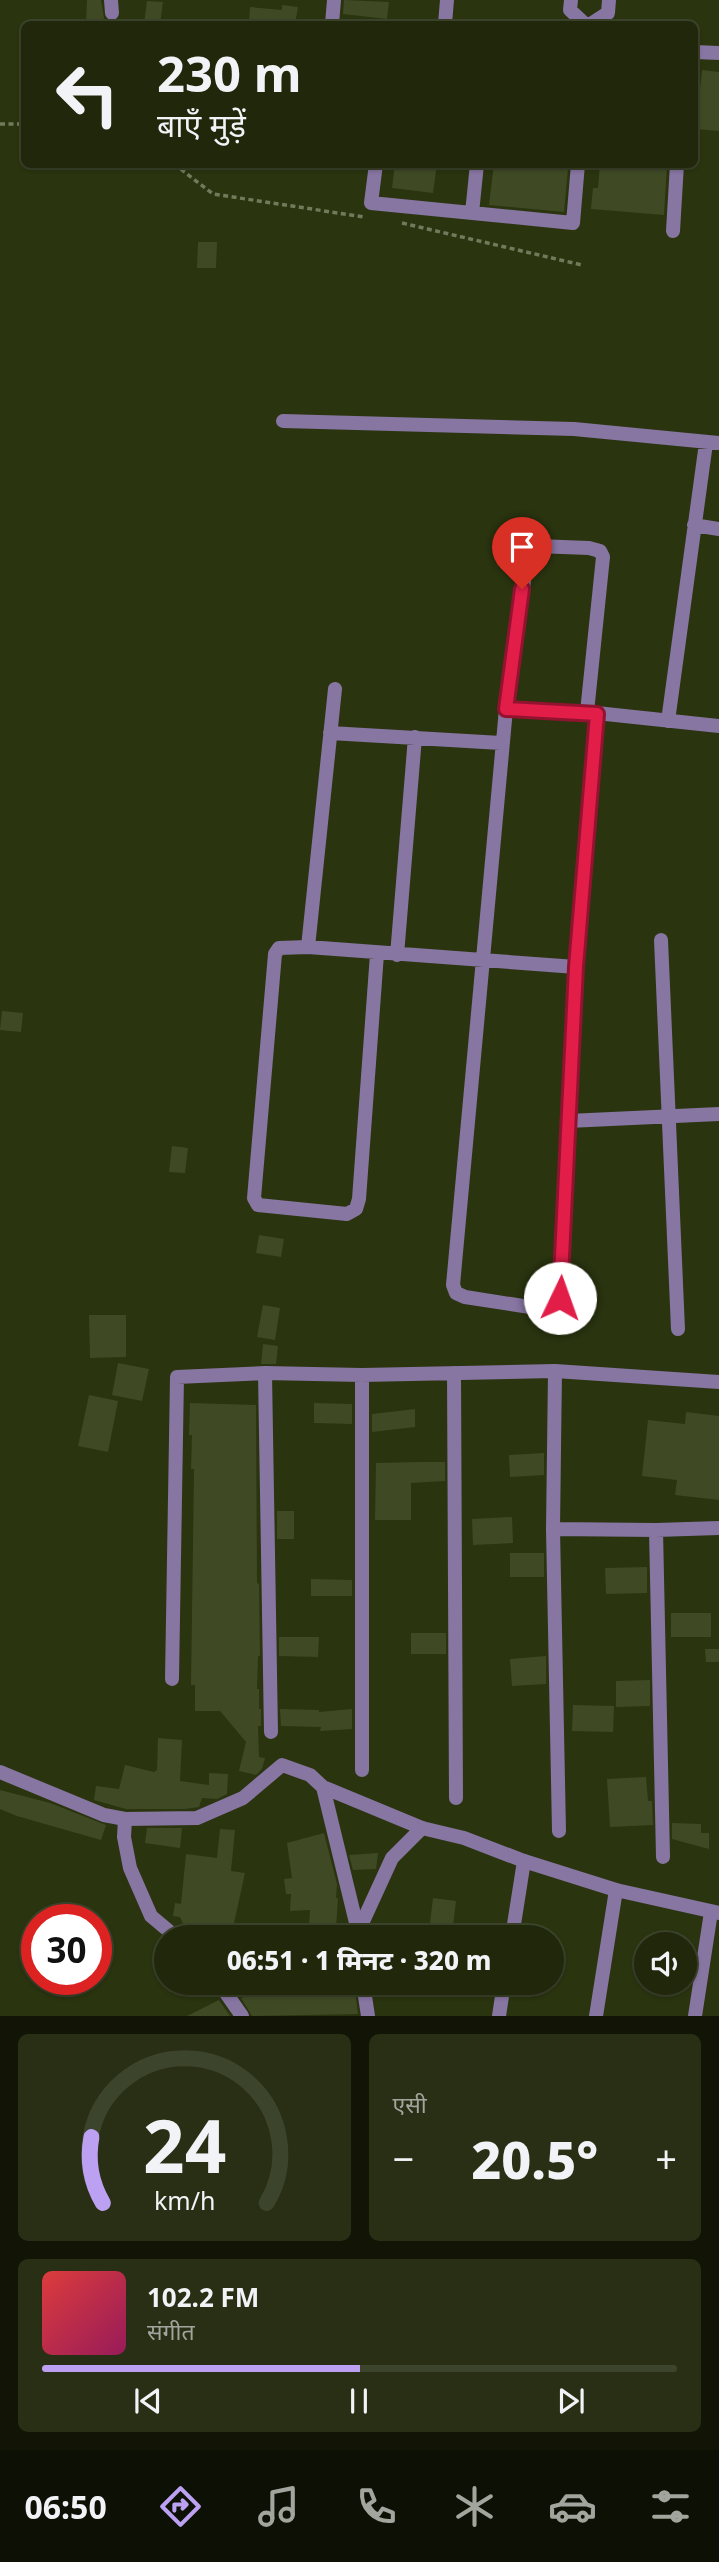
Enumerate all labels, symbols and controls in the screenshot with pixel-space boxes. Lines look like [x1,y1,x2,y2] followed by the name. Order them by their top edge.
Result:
[157,40,302,106] text: 230 m
[42,49,133,140] icon: left
[157,103,246,146] text: बाएँ मुड़ें
[492,517,552,589] pin
[503,528,541,566] icon: arrive
[523,1261,597,1335] position arrow
[21,1904,112,1995] speed limit sign: 30
[634,1932,697,1995] map controls
[634,1932,697,1995] button: sound
[227,1942,491,1978] text: 06:51 · 1 मिनट · 320 m
[393,2088,427,2120] text: एसी
[143,2096,226,2195] text: 24
[471,2123,598,2194] text: 20.5°
[393,2132,414,2184] text: −
[655,2132,677,2184] text: +
[153,2183,215,2217] text: km/h
[147,2279,259,2315] text: 102.2 FM
[147,2315,195,2347] text: संगीत
[129,2382,167,2420] icon: previous
[340,2382,378,2420] icon: pause
[552,2382,590,2420] icon: next
[156,2482,205,2531] icon: directions
[254,2482,303,2531] icon: music
[352,2482,401,2531] icon: phone
[450,2482,499,2531] icon: climate
[548,2482,597,2531] icon: car
[646,2482,695,2531] icon: filters
[24,2485,107,2528] text: 06:50

